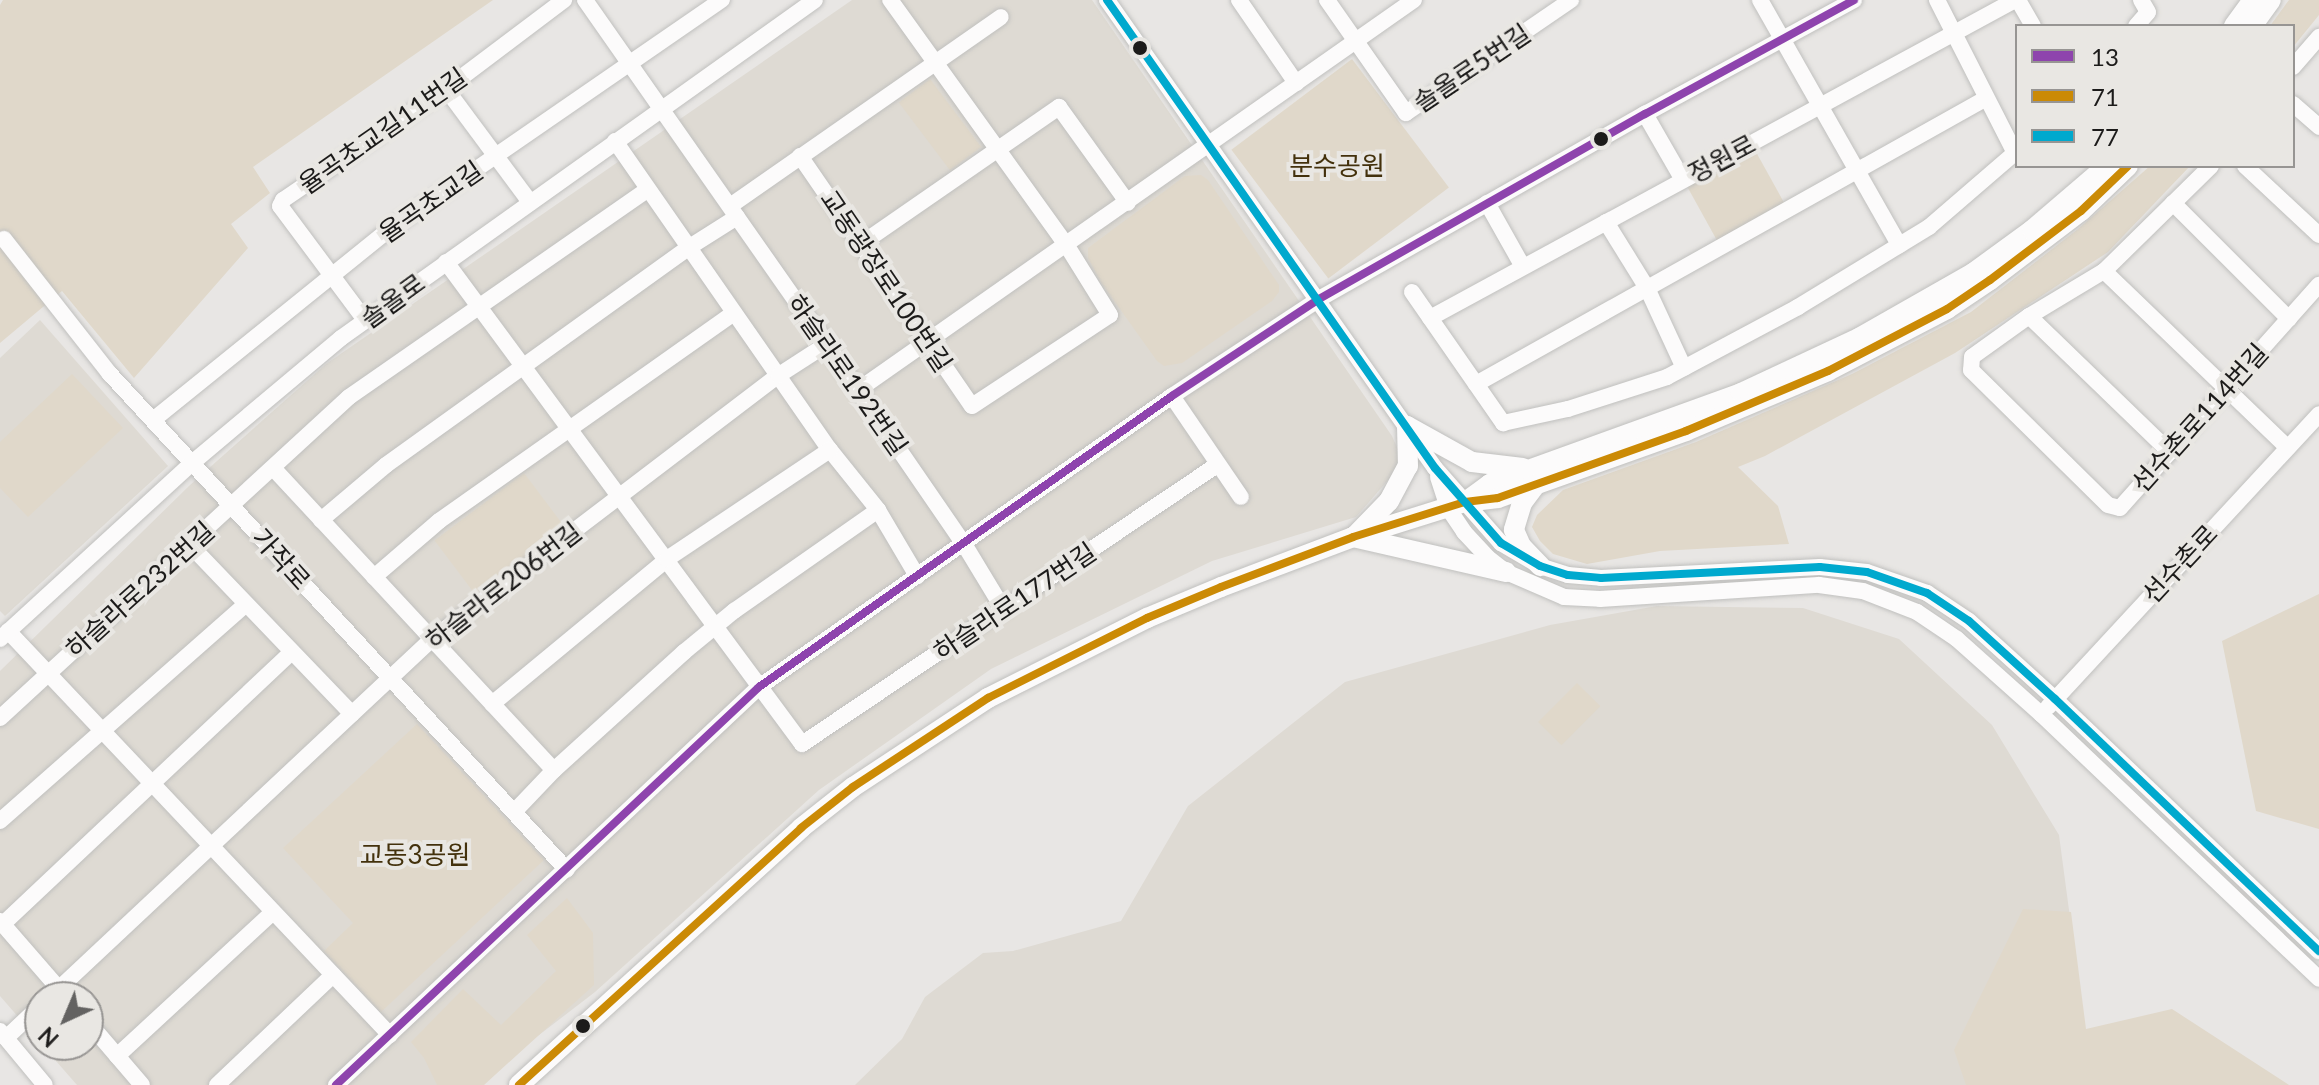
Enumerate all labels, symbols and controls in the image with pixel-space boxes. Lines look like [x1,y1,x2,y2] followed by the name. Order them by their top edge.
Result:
[1407,17,1537,119] street label: 솔올로5번길
[2015,24,2295,168] legend
[1132,40,1148,56] unlabelled marker
[2091,42,2119,71] text: 13
[293,62,473,200] street label: 율곡초교길11번길
[2091,82,2119,111] text: 71
[2091,122,2119,151] text: 77
[1683,128,1761,190] street label: 정원로
[1593,131,1609,147] unlabelled marker
[1289,150,1385,182] park label: 분수공원
[373,155,489,249] street label: 율곡초교길
[814,184,958,378] street label: 교동광장로100번길
[355,267,431,335] street label: 솔올로
[780,289,914,461] street label: 하슬라로192번길
[2125,337,2275,499] street label: 선수촌로114번길
[59,515,221,665] street label: 하슬라로232번길
[420,516,588,656] street label: 하슬라로206번길
[2136,518,2224,610] street label: 선수촌로
[245,522,317,596] street label: 가작로
[928,536,1102,668] street label: 하슬라로177번길
[360,839,470,871] park label: 교동3공원
[24,981,104,1061] north arrow
[575,1018,591,1034] unlabelled marker
[33,1022,64,1053] text: N

